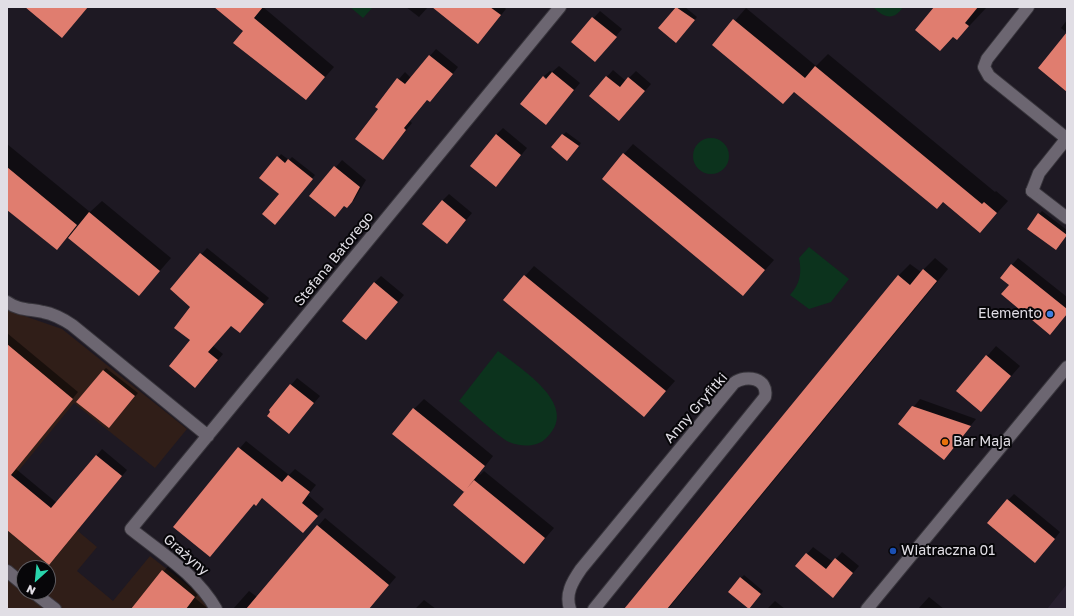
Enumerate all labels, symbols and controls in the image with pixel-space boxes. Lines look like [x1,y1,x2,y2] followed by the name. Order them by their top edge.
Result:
[291,208,377,310] street label: Stefana Batorego
[978,306,1042,322] place label: Elemento
[1045,309,1055,319] marker: Elemento
[661,369,731,447] street label: Anny Gryfitki
[953,434,1011,450] place label: Bar Maja
[940,437,950,447] marker: Bar Maja
[160,531,212,579] street label: Grażyny
[901,543,995,559] place label: Wiatraczna 01
[888,546,898,556] marker: Wiatraczna 01
[16,560,56,600] north arrow
[24,583,37,598] text: N

